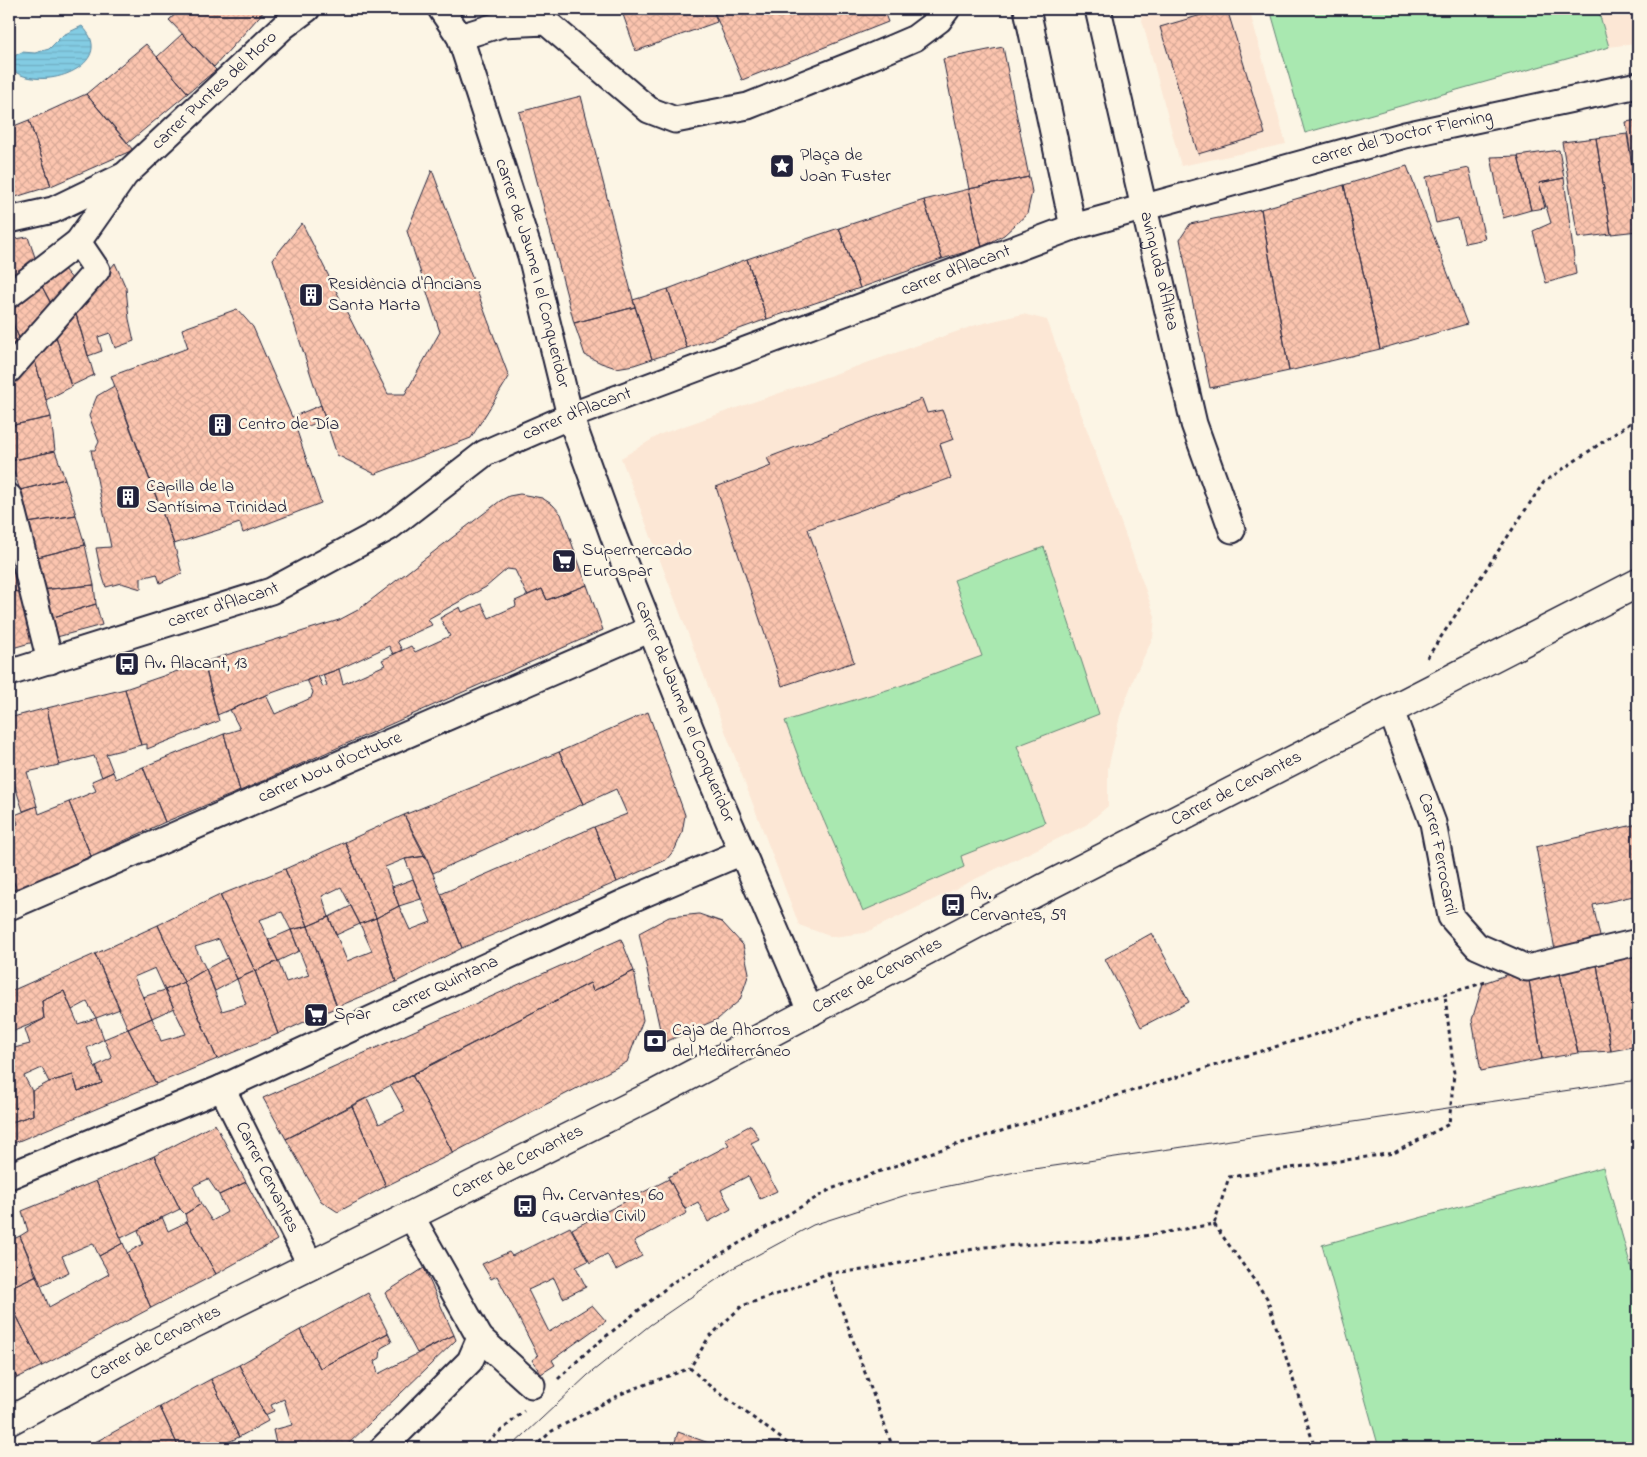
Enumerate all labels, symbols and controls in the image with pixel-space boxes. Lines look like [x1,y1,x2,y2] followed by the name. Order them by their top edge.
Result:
[146,25,284,156] street label: carrer Puntes del Moro
[1308,104,1495,173] street label: carrer del Doctor Fleming
[800,143,891,190] place label: Plaça de Joan Fuster
[769,153,795,179] place icon: Plaça de Joan Fuster
[487,155,576,391] street label: carrer de Jaume I el Conqueridor
[1132,209,1185,333] street label: avinguda d'Altea
[897,238,1015,303] street label: carrer d'Alacant
[328,272,482,319] place label: Residència d'Ancians Santa Marta
[298,282,324,308] building icon: Residència d'Ancians Santa Marta
[518,381,635,448] street label: carrer d'Alacant
[207,412,233,438] building icon: Centro de Día
[238,412,339,438] place label: Centro de Día
[146,474,287,521] place label: Capilla de la Santísima Trinidad
[115,484,141,510] building icon: Capilla de la Santísima Trinidad
[582,538,692,585] place label: Supermercado Eurospar
[551,548,577,574] supermarket icon: Supermercado Eurospar
[165,576,284,635] street label: carrer d'Alacant
[628,597,741,827] street label: carrer de Jaume I el Conqueridor
[114,651,140,677] bus stop icon: Av. Alacant, 13
[144,651,247,677] place label: Av. Alacant, 13
[254,725,407,811] street label: carrer Nou d'Octubre
[1167,745,1307,833] street label: Carrer de Cervantes
[1410,790,1463,917] street label: Carrer Ferrocarril
[970,882,1066,929] place label: Av. Cervantes, 59
[940,892,966,918] bus stop icon: Av. Cervantes, 59
[808,931,947,1021] street label: Carrer de Cervantes
[387,949,503,1021] street label: carrer Quintana
[303,1002,329,1028] supermarket icon: Spar
[334,1002,371,1028] place label: Spar
[672,1018,791,1065] place label: Caja de Ahorros del Mediterráneo
[642,1028,668,1054] bank icon: Caja de Ahorros del Mediterráneo
[228,1117,305,1238] street label: Carrer Cervantes
[448,1118,588,1206] street label: Carrer de Cervantes
[542,1183,664,1230] place label: Av. Cervantes, 60 (Guardia Civil)
[512,1193,538,1219] bus stop icon: Av. Cervantes, 60 (Guardia Civil)
[86,1299,226,1388] street label: Carrer de Cervantes

